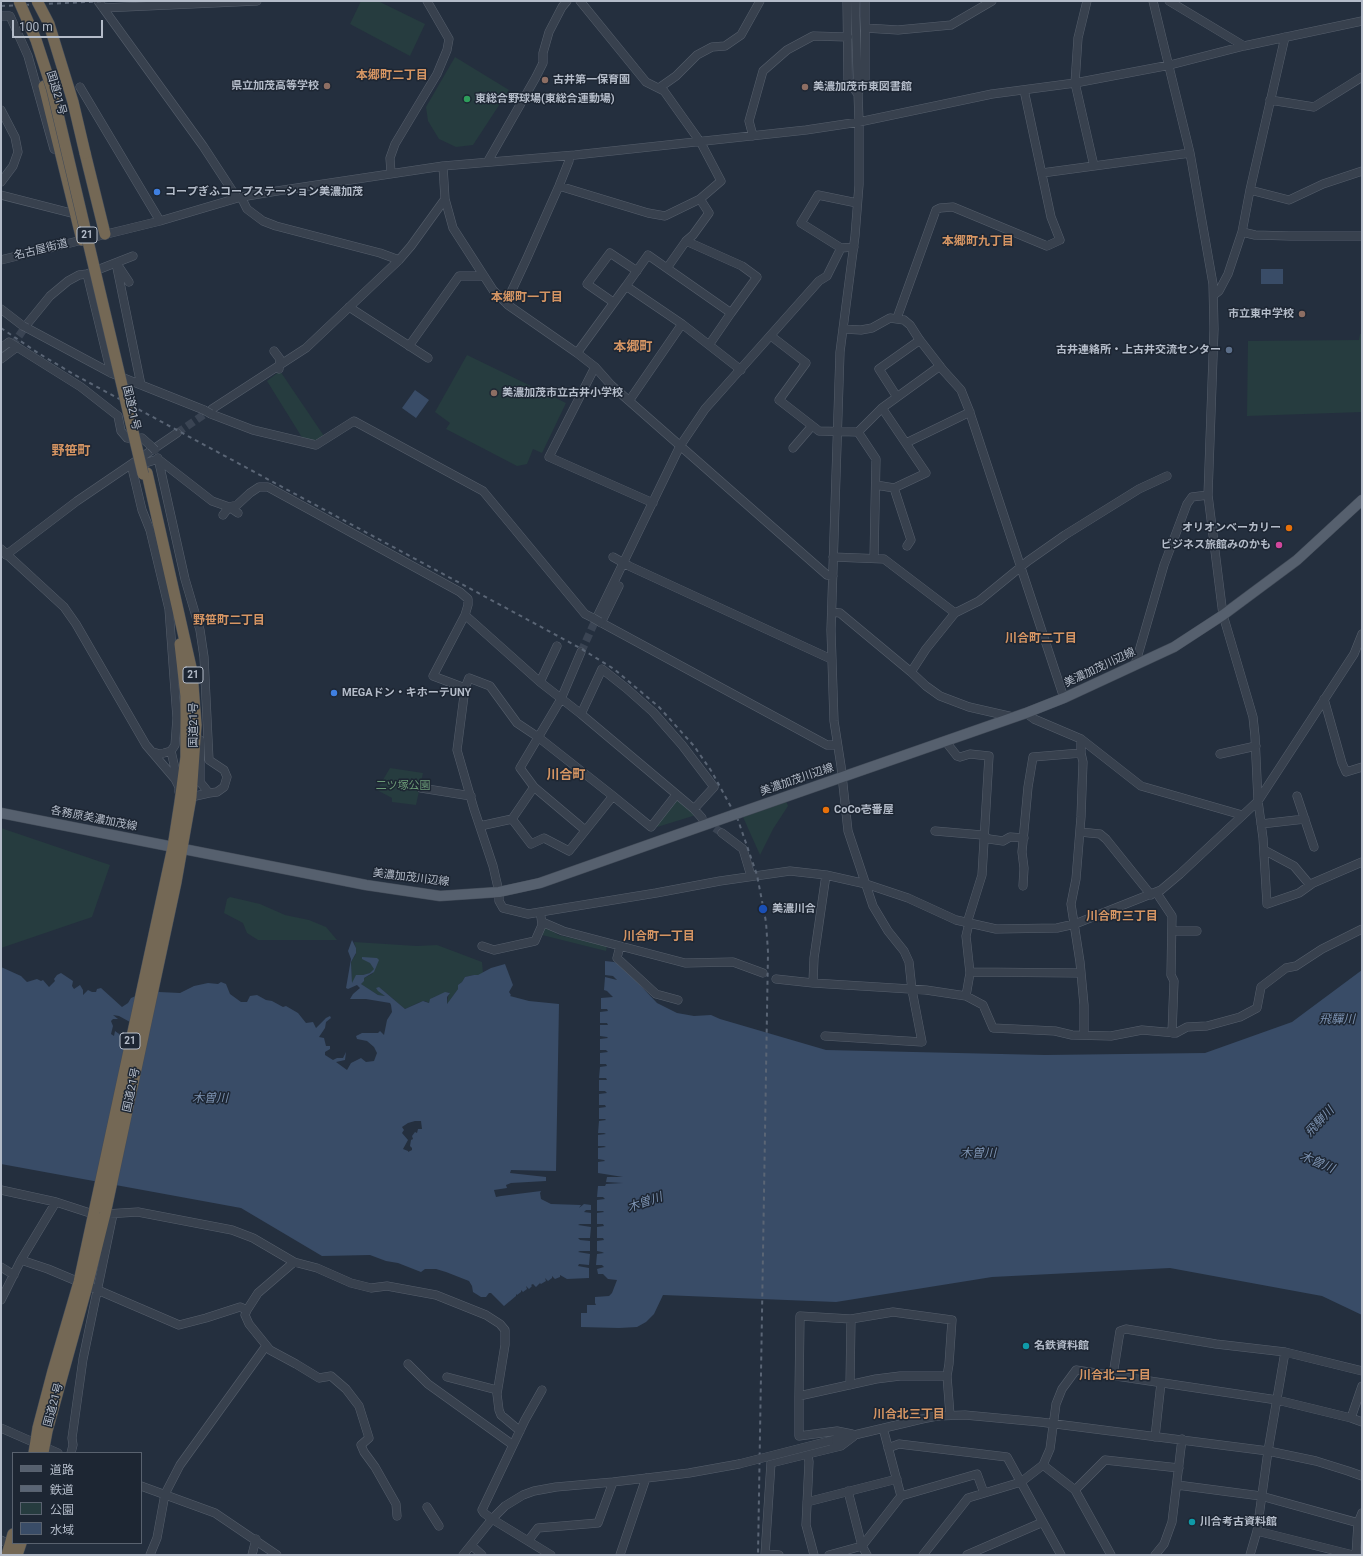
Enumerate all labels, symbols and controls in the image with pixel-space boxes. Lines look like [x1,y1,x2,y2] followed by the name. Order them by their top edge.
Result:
[14,12,105,38] scale bar
[19,20,53,34] text: 100 m
[43,69,69,117] street label: 国道21号
[356,69,428,83] district label: 本郷町二丁目
[553,73,630,87] place label: 古井第一保育園
[540,75,550,85] marker: 古井第一保育園
[231,79,319,93] place label: 県立加茂高等学校
[813,80,912,94] place label: 美濃加茂市東図書館
[322,81,332,91] marker: 県立加茂高等学校
[800,82,810,92] marker: 美濃加茂市東図書館
[475,92,615,106] place label: 東総合野球場(東総合運動場)
[462,94,472,104] marker: 東総合野球場(東総合運動場)
[165,185,363,199] place label: コープぎふコープステーション美濃加茂
[152,187,162,197] marker: コープぎふコープステーション美濃加茂
[77,227,97,243] road number: 21
[942,235,1014,249] district label: 本郷町九丁目
[13,237,69,263] street label: 名古屋街道
[491,291,563,305] district label: 本郷町一丁目
[1228,307,1294,321] place label: 市立東中学校
[1297,309,1307,319] marker: 市立東中学校
[614,340,652,356] district label: 本郷町
[1056,343,1221,357] place label: 古井連絡所・上古井交流センター
[1224,345,1234,355] marker: 古井連絡所・上古井交流センター
[119,384,143,432] street label: 国道21号
[502,386,623,400] place label: 美濃加茂市立古井小学校
[489,388,499,398] marker: 美濃加茂市立古井小学校
[52,444,90,460] district label: 野笹町
[1182,521,1281,535] place label: オリオンベーカリー
[1284,523,1294,533] marker: オリオンベーカリー
[1161,538,1271,552] place label: ビジネス旅館みのかも
[1274,540,1284,550] marker: ビジネス旅館みのかも
[193,614,265,628] district label: 野笹町二丁目
[1005,632,1077,646] district label: 川合町二丁目
[1062,646,1138,690] street label: 美濃加茂川辺線
[183,667,203,683] road number: 21
[342,686,471,700] place label: MEGAドン・キホーテUNY
[329,688,339,698] marker: MEGAドン・キホーテUNY
[187,702,201,748] street label: 国道21号
[758,761,836,799] street label: 美濃加茂川辺線
[547,768,585,784] district label: 川合町
[376,779,430,793] park label: 二ツ塚公園
[834,803,894,817] place label: CoCo壱番屋
[50,804,138,834] street label: 各務原美濃加茂線
[821,805,831,815] marker: CoCo壱番屋
[372,867,450,889] street label: 美濃加茂川辺線
[772,902,816,916] place label: 美濃川合
[757,903,769,915] marker: 美濃川合
[1086,910,1158,924] district label: 川合町三丁目
[623,930,695,944] district label: 川合町一丁目
[1319,1013,1355,1027] water label: 飛驒川
[120,1033,140,1049] road number: 21
[121,1066,143,1114] street label: 国道21号
[192,1092,228,1106] water label: 木曽川
[1302,1104,1338,1140] water label: 飛騨川
[960,1147,996,1161] water label: 木曽川
[1298,1149,1336,1177] water label: 木曽川
[626,1190,664,1216] water label: 木曽川
[1034,1339,1089,1353] place label: 名鉄資料館
[1021,1341,1031,1351] marker: 名鉄資料館
[1079,1369,1151,1383] district label: 川合北二丁目
[42,1381,66,1429] street label: 国道21号
[873,1408,945,1422] district label: 川合北三丁目
[12,1452,142,1544] legend
[50,1463,74,1477] text: 道路
[50,1483,74,1497] text: 鉄道
[50,1503,74,1517] text: 公園
[1200,1515,1277,1529] place label: 川合考古資料館
[1187,1517,1197,1527] marker: 川合考古資料館
[50,1523,74,1537] text: 水域

